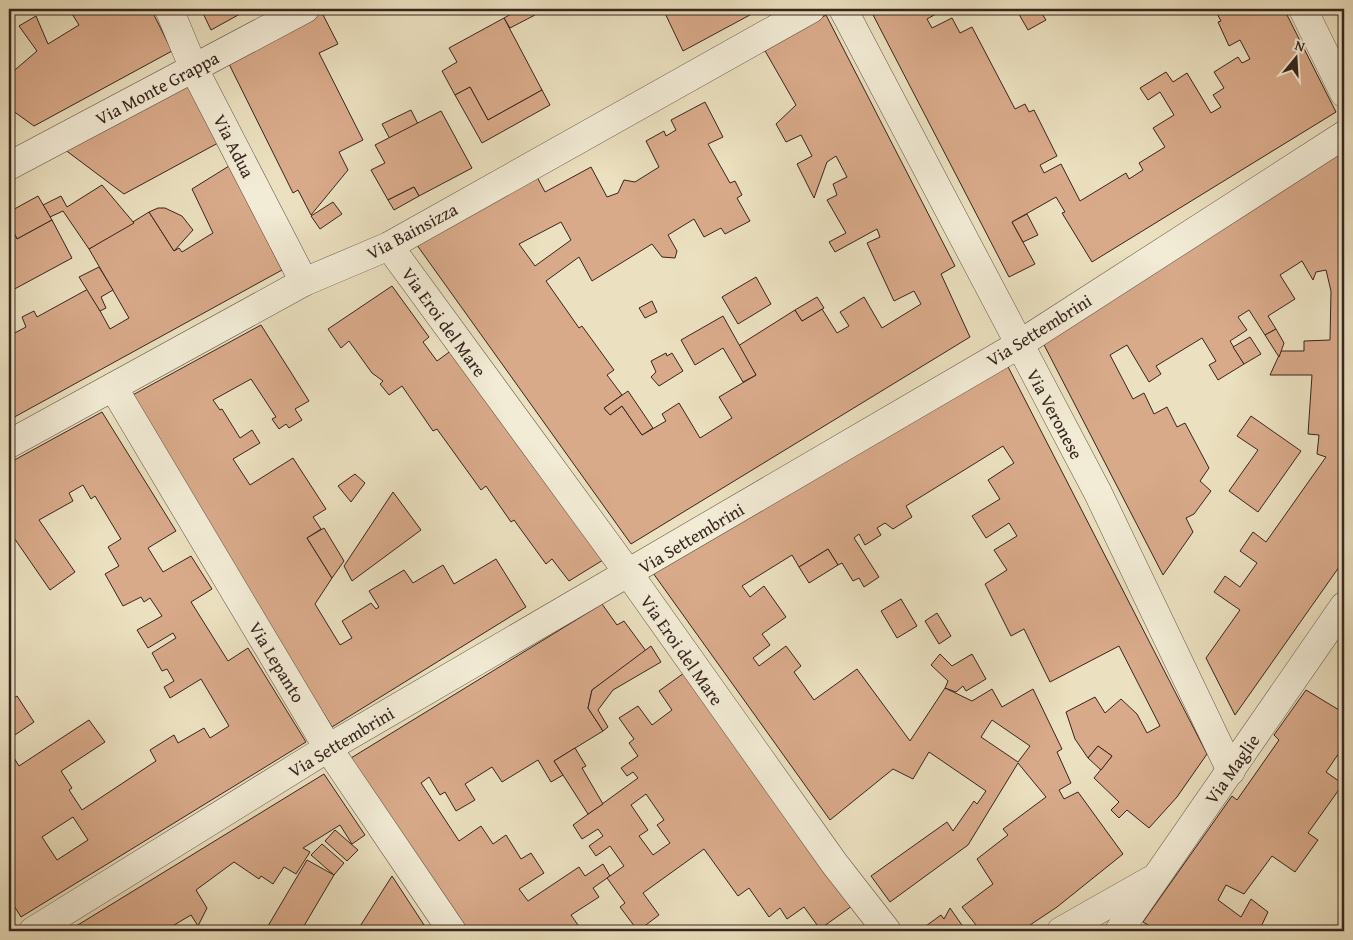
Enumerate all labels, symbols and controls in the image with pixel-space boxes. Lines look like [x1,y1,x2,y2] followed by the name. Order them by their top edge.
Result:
[1270,32,1320,82] north arrow
[1292,35,1308,57] text: N
[90,44,224,132] street label: Via Monte Grappa
[207,110,262,183] street label: Via Adua
[362,195,463,266] street label: Via Bainsizza
[395,262,493,382] street label: Via Eroi del Mare
[981,287,1097,373] street label: Via Settembrini
[1020,364,1090,464] street label: Via Veronese
[633,496,749,580] street label: Via Settembrini
[634,589,730,711] street label: Via Eroi del Mare
[242,616,312,708] street label: Via Lepanto
[283,700,399,784] street label: Via Settembrini
[1198,728,1266,810] street label: Via Maglie

